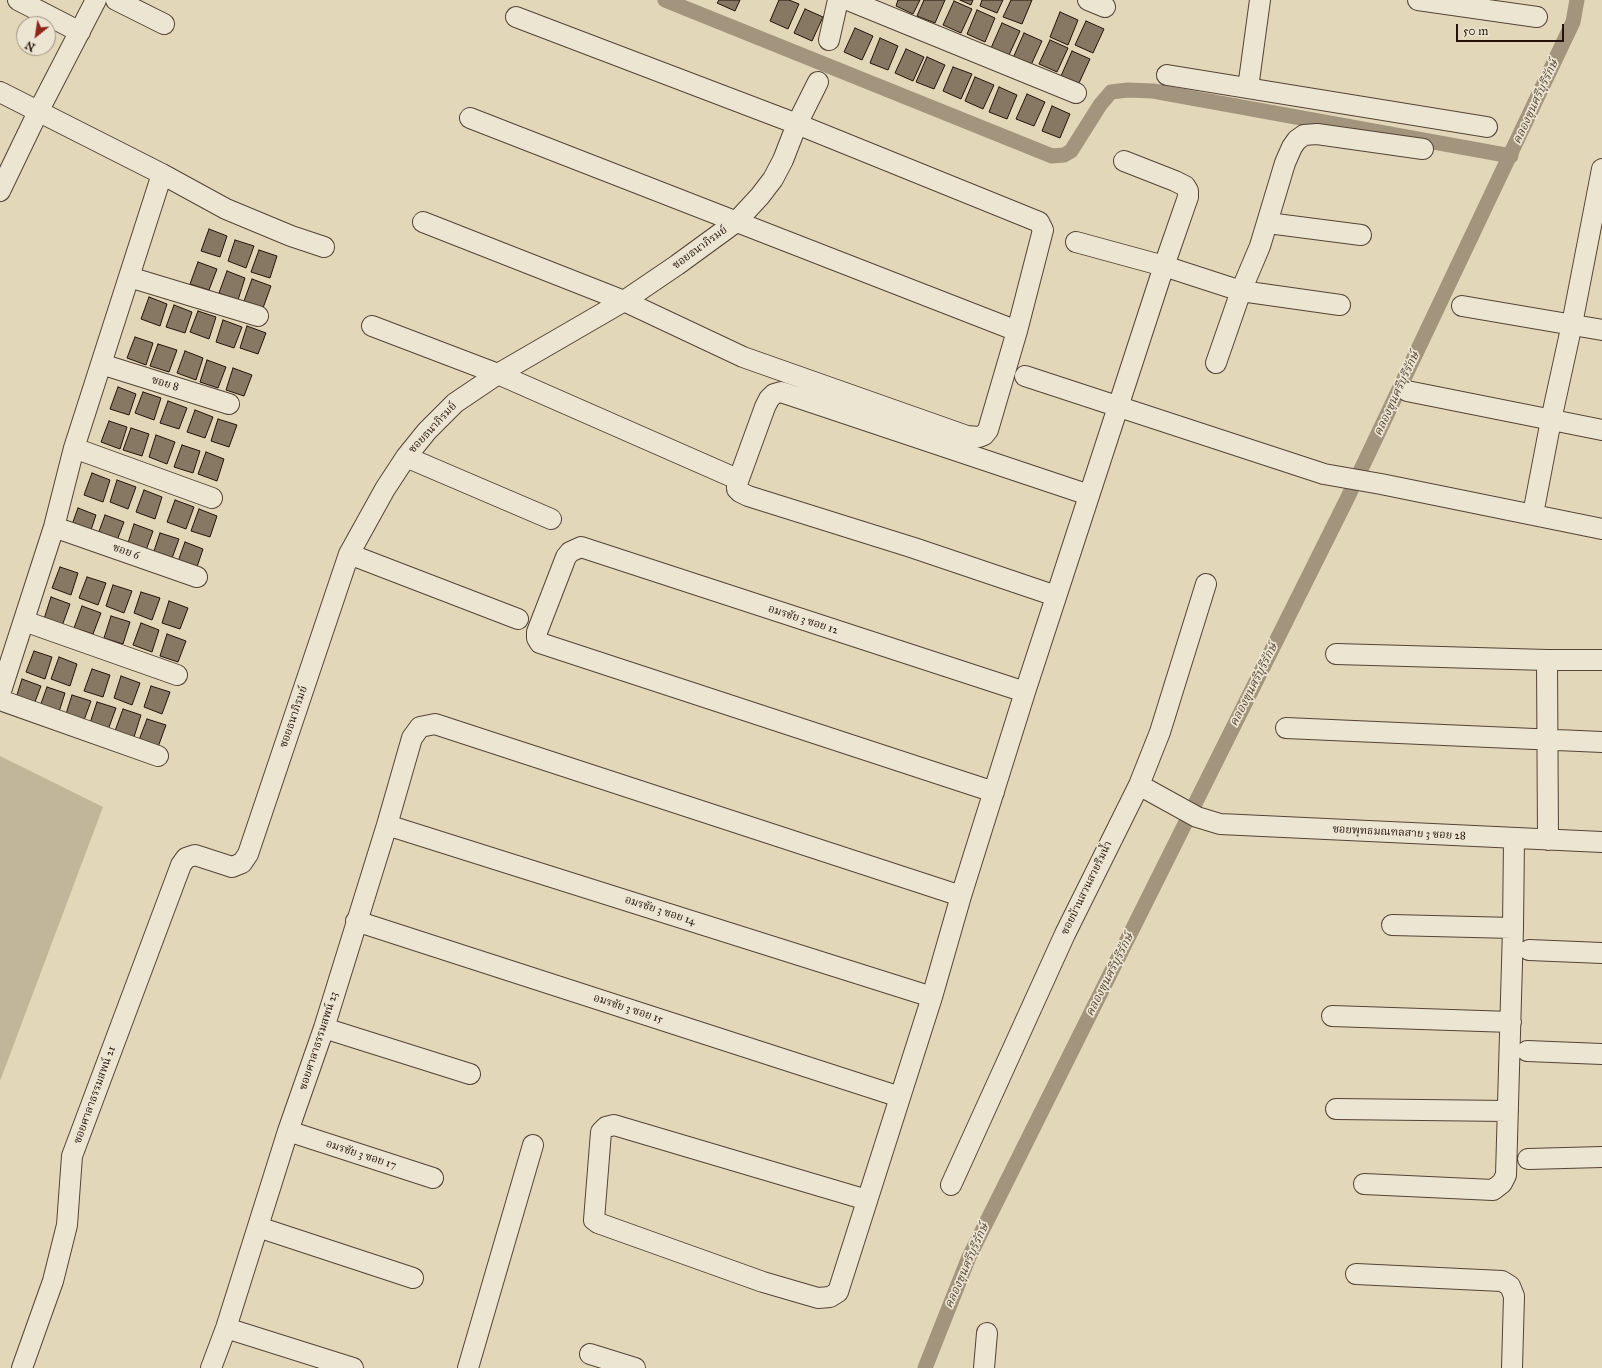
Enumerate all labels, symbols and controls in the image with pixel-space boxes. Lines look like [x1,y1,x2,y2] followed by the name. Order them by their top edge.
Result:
[16,16,56,56] north arrow
[1458,16,1566,42] scale bar
[1463,24,1488,38] text: 50 m
[23,38,38,54] text: N
[1510,58,1562,146] water label: คลองขุนศรีบุรีรักษ์
[670,224,730,272] street label: ซอยธนาภิรมย์
[1371,350,1423,438] water label: คลองขุนศรีบุรีรักษ์
[150,374,180,394] street label: ซอย 8
[406,400,460,456] street label: ซอยธนาภิรมย์
[111,541,141,563] street label: ซอย 6
[766,602,840,638] street label: อมรชัย 3 ซอย 12
[1227,641,1281,729] water label: คลองขุนศรีบุรีรักษ์
[277,684,311,750] street label: ซอยธนาภิรมย์
[1332,823,1466,843] street label: ซอยพุทธมณฑลสาย 3 ซอย 28
[1059,839,1115,937] street label: ซอยบ้านสวนสวยริมน้ำ
[623,893,697,929] street label: อมรชัย 3 ซอย 14
[1083,931,1137,1019] water label: คลองขุนศรีบุรีรักษ์
[297,990,341,1092] street label: ซอยศาลาธรรมสพน์ 23
[591,992,665,1026] street label: อมรชัย 3 ซอย 15
[71,1044,119,1146] street label: ซอยศาลาธรรมสพน์ 21
[324,1137,398,1173] street label: อมรชัย 3 ซอย 17
[942,1221,992,1311] water label: คลองขุนศรีบุรีรักษ์

